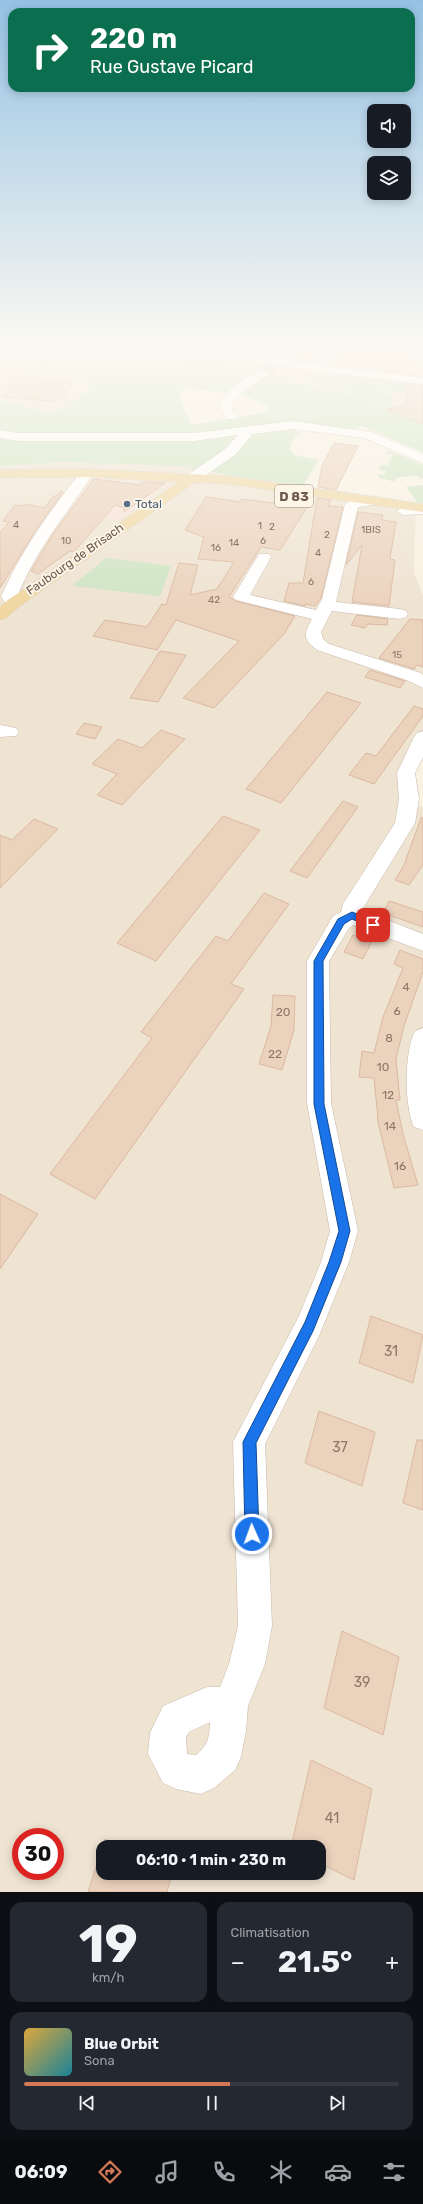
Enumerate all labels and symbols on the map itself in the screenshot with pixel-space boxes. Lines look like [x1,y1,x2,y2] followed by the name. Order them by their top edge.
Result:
[275,485,313,507] road number: D 83
[135,497,162,511] place label: Total
[122,499,132,509] marker: Total
[13,519,19,531] house number: 4
[24,520,126,598] street label: Faubourg de Brisach
[258,520,262,532] house number: 1
[269,521,275,533] house number: 2
[361,524,381,536] house number: 1BIS
[324,529,330,541] house number: 2
[61,535,71,547] house number: 10
[260,535,266,547] house number: 6
[229,537,239,549] house number: 14
[211,542,221,554] house number: 16
[315,547,321,559] house number: 4
[308,576,314,588] house number: 6
[208,594,220,606] house number: 42
[392,649,402,661] house number: 15
[356,908,390,942] pin
[402,980,410,994] house number: 4
[393,1004,401,1018] house number: 6
[276,1005,290,1019] house number: 20
[385,1031,393,1045] house number: 8
[268,1047,282,1061] house number: 22
[377,1060,389,1074] house number: 10
[382,1088,394,1102] house number: 12
[384,1119,397,1133] house number: 14
[394,1159,406,1173] house number: 16
[384,1343,398,1360] house number: 31
[332,1439,348,1456] house number: 37
[231,1513,273,1555] position arrow
[354,1674,370,1691] house number: 39
[325,1810,339,1827] house number: 41
[12,1828,64,1880] speed limit sign: 30

